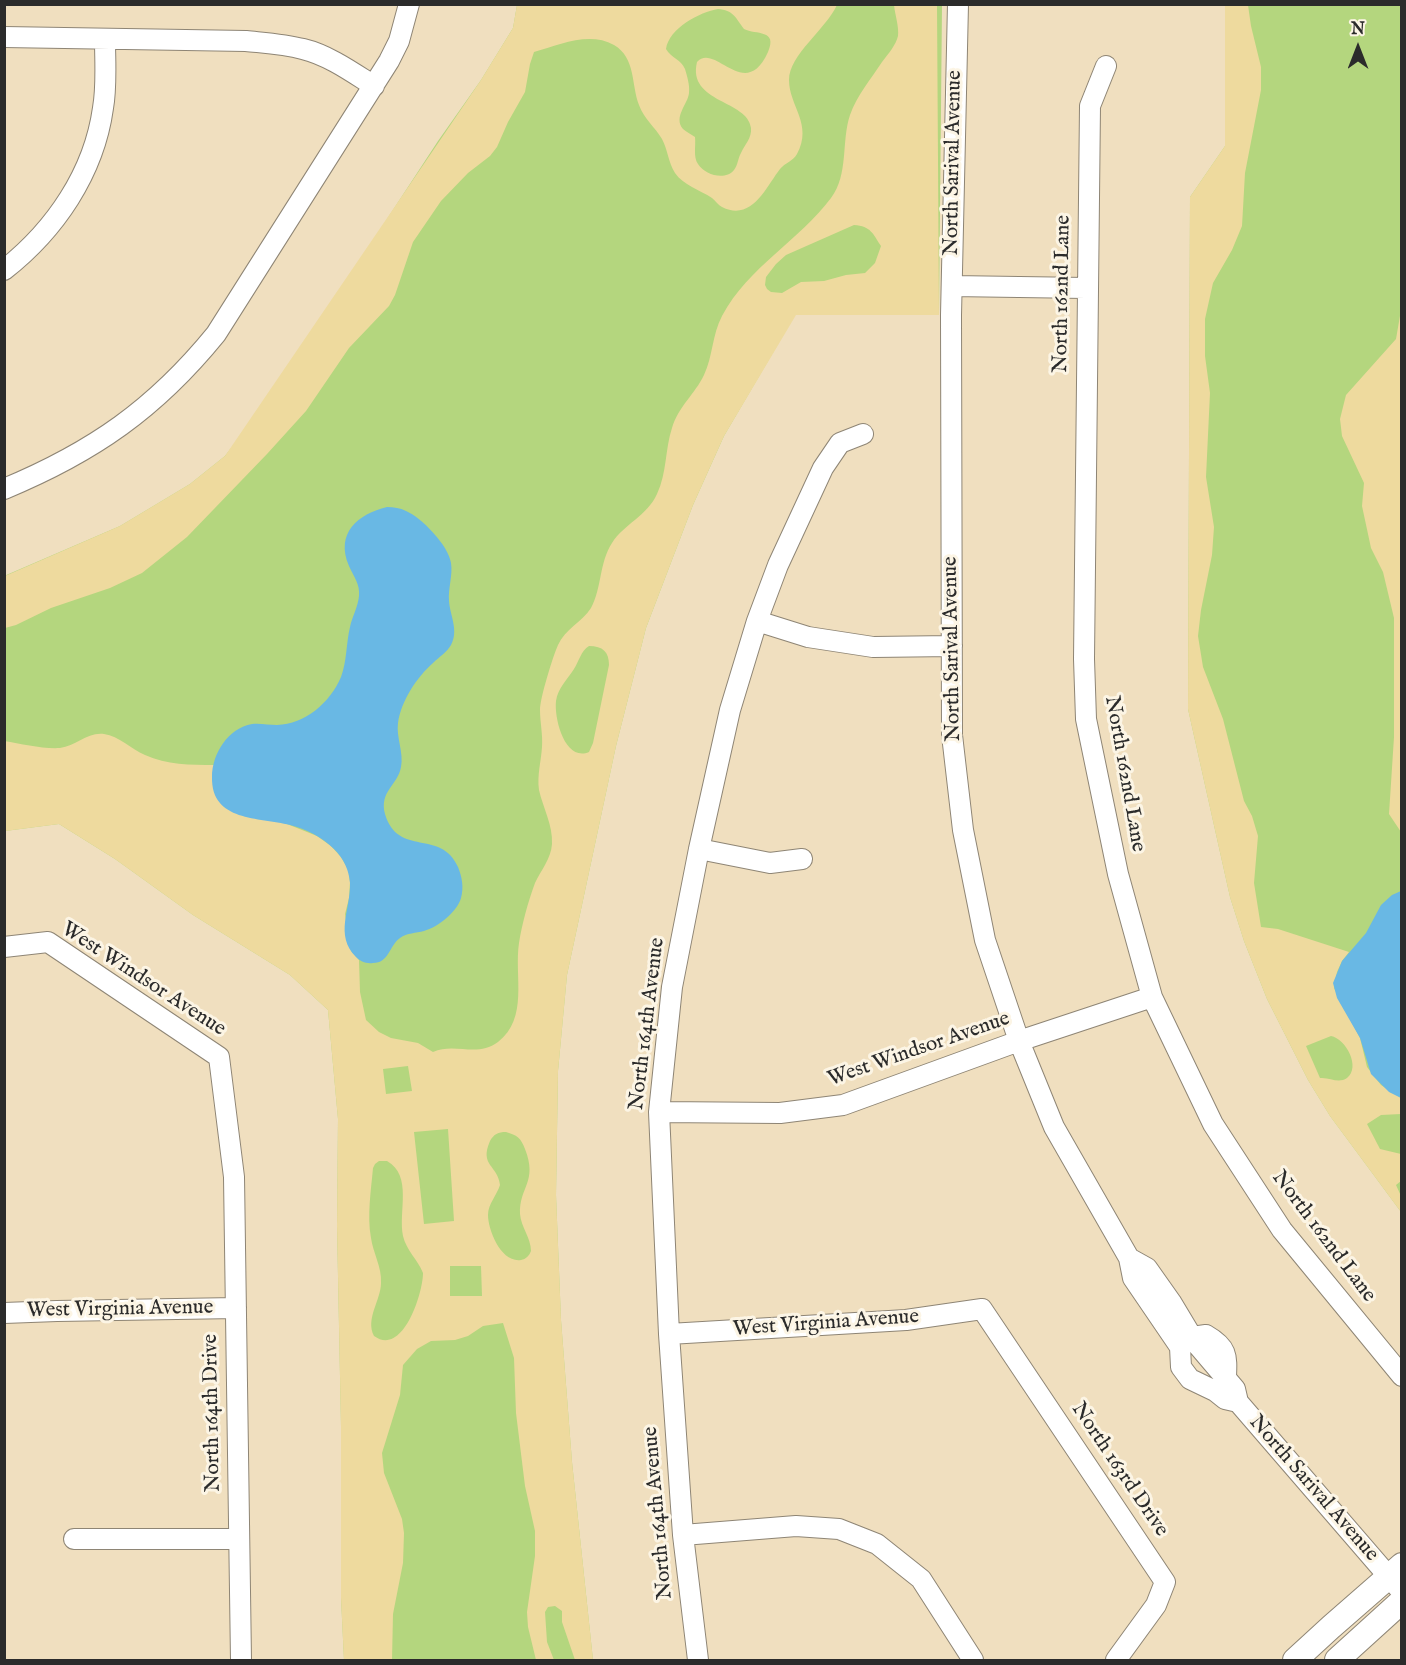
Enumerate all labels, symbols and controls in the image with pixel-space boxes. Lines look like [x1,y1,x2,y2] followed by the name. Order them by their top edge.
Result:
[1328,18,1388,78] north arrow
[1351,20,1365,40] text: N
[940,70,968,256] street label: North Sarival Avenue
[1049,215,1077,373] street label: North 162nd Lane
[939,556,967,742] street label: North Sarival Avenue
[1098,694,1150,854] street label: North 162nd Lane
[56,917,230,1043] street label: West Windsor Avenue
[625,936,671,1112] street label: North 164th Avenue
[825,1007,1013,1093] street label: West Windsor Avenue
[1265,1166,1381,1308] street label: North 162nd Lane
[27,1296,213,1324] street label: West Virginia Avenue
[732,1305,920,1343] street label: West Virginia Avenue
[199,1334,227,1492] street label: North 164th Drive
[1065,1398,1173,1542] street label: North 163rd Drive
[1243,1411,1383,1567] street label: North Sarival Avenue
[639,1425,679,1601] street label: North 164th Avenue

